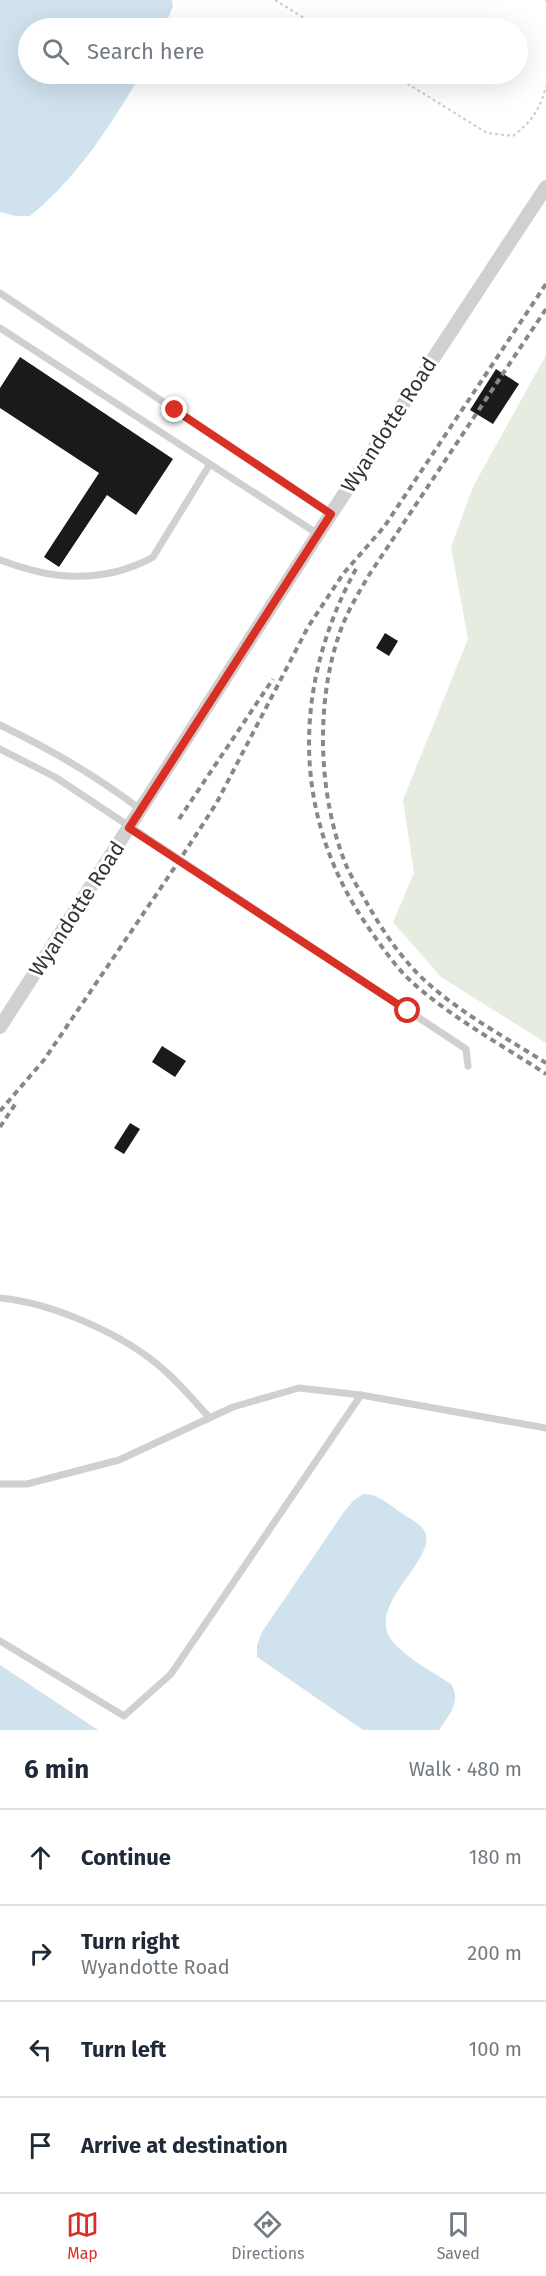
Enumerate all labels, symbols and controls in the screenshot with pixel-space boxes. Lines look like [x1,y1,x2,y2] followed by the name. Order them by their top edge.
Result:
[18,18,528,84] search box
[39,35,72,68] icon: search
[87,38,205,65] text: Search here
[336,352,442,498] street label: Wyandotte Road
[161,396,187,422] route end
[24,836,130,982] street label: Wyandotte Road
[394,997,420,1023] route start
[24,1754,89,1785] text: 6 min
[409,1757,522,1781] text: Walk · 480 m
[24,1841,57,1874] icon: ahead
[81,1844,171,1871] text: Continue
[469,1845,522,1869] text: 180 m
[81,1928,180,1955] text: Turn right
[24,1937,57,1970] icon: right
[467,1941,522,1965] text: 200 m
[81,1955,230,1979] text: Wyandotte Road
[24,2033,57,2066] icon: left
[81,2036,166,2063] text: Turn left
[469,2037,522,2061] text: 100 m
[24,2129,57,2162] icon: arrive
[81,2132,288,2159] text: Arrive at destination
[66,2208,99,2263] tab: Map
[231,2208,305,2263] tab: Directions
[437,2208,480,2263] tab: Saved

